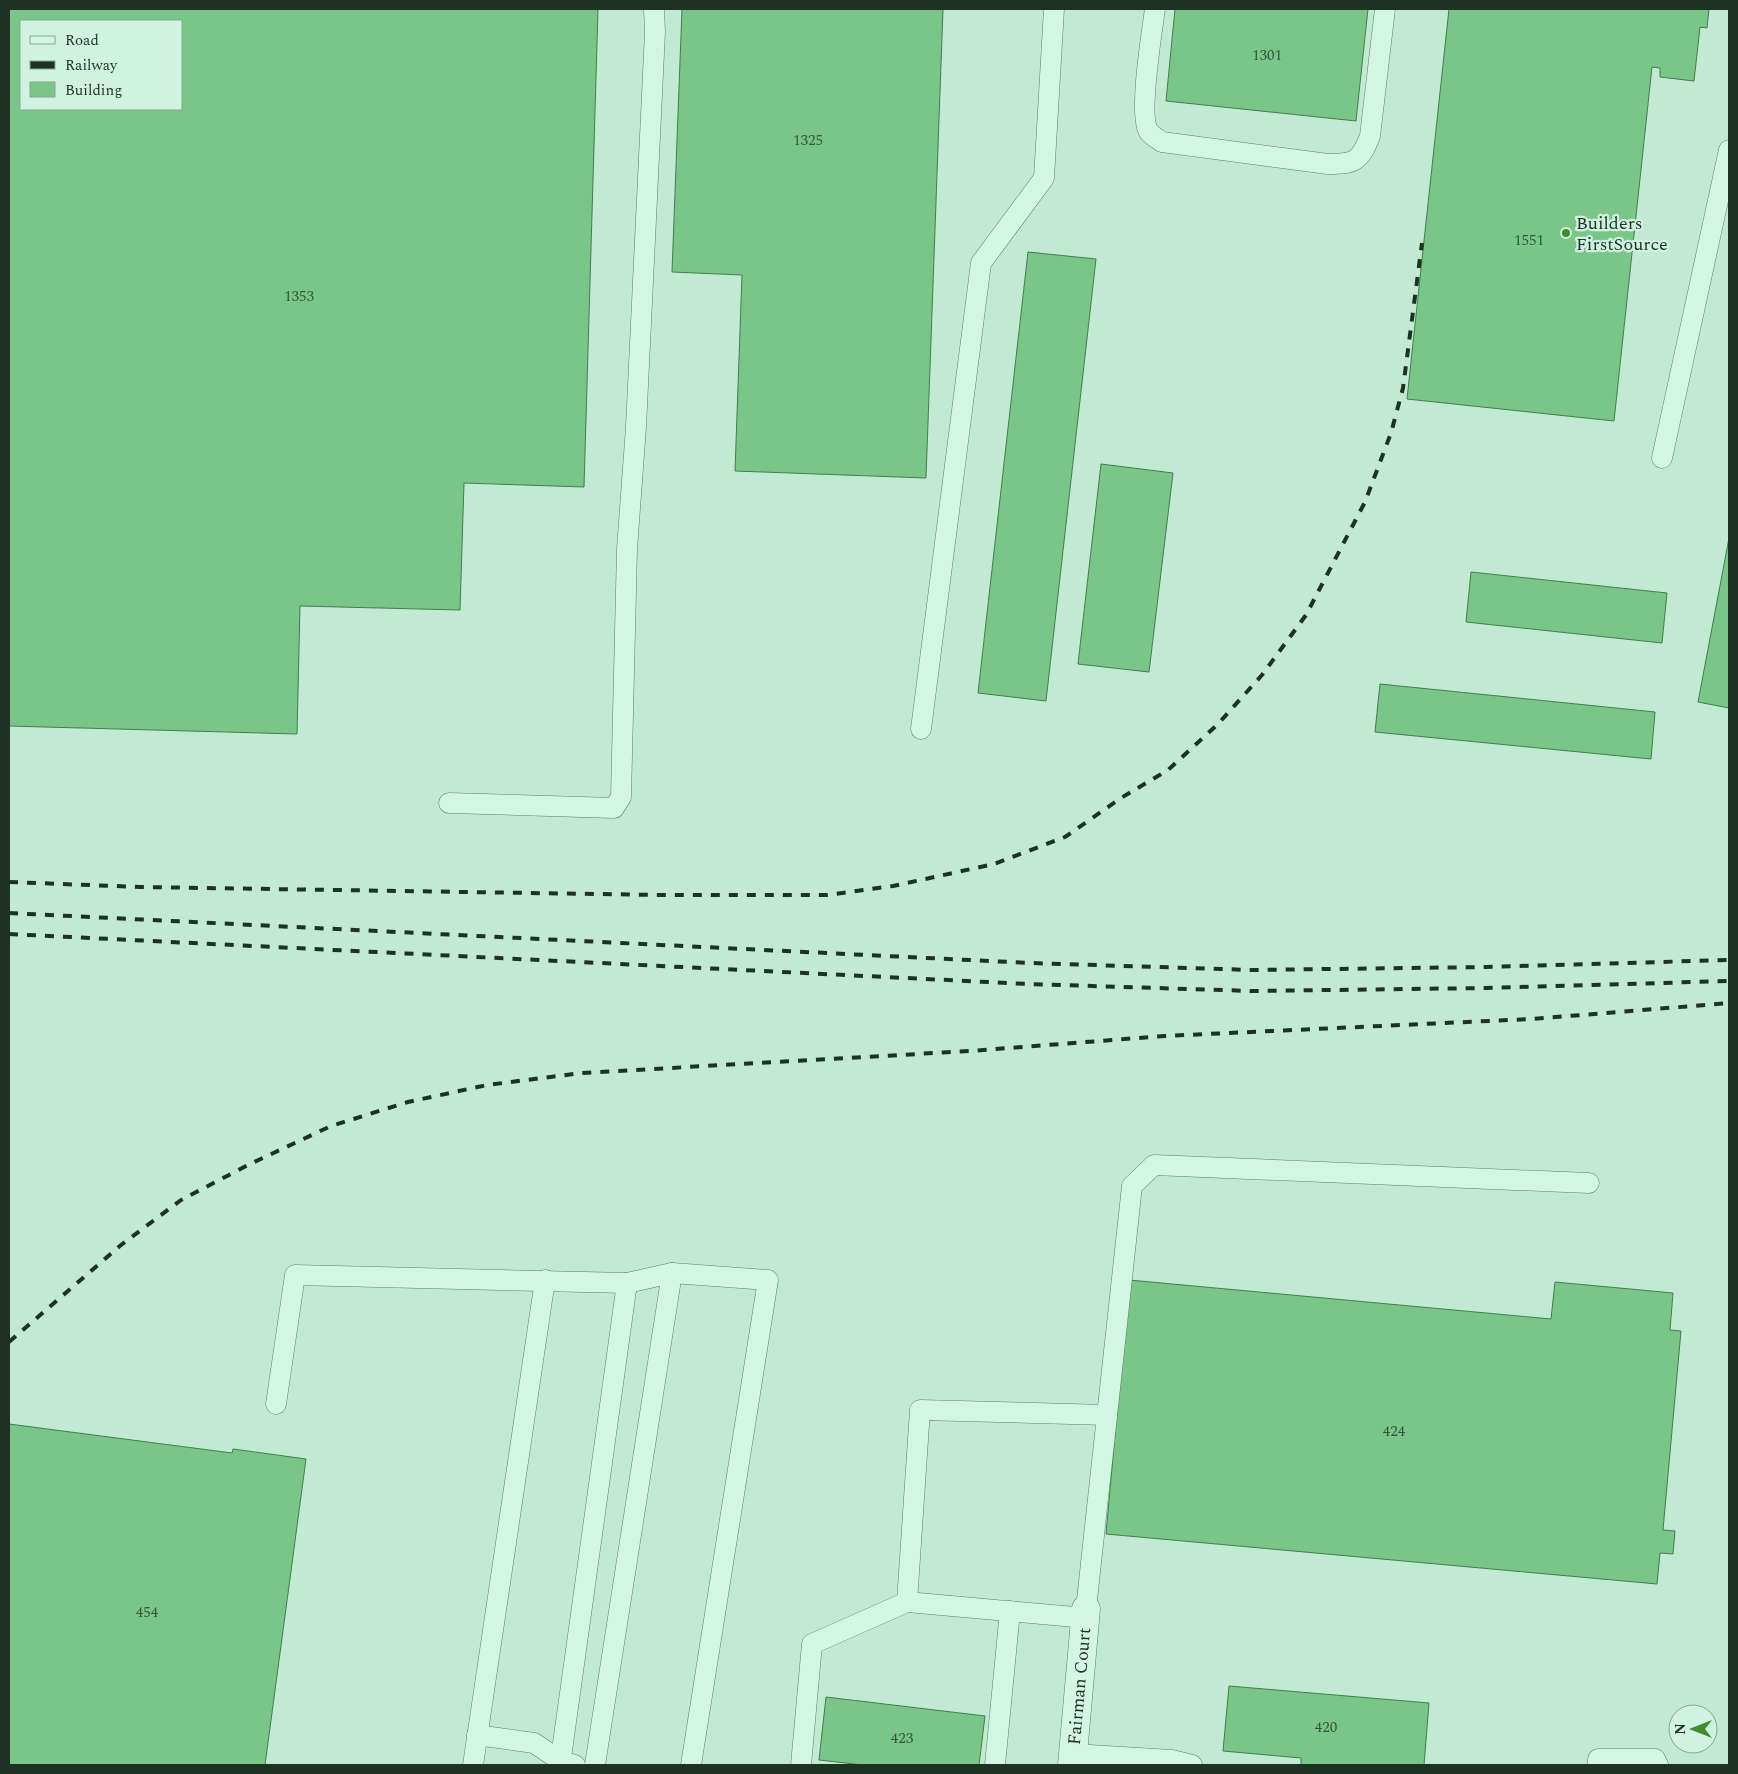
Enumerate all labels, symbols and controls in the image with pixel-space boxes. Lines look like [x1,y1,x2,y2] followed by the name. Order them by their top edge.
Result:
[20,20,182,110] legend
[65,29,99,52] text: Road
[1252,44,1282,67] house number: 1301
[65,54,118,77] text: Railway
[65,79,122,102] text: Building
[793,129,823,152] house number: 1325
[1576,210,1668,258] place label: Builders FirstSource
[1560,227,1572,239] marker: Builders FirstSource
[1514,229,1544,252] house number: 1551
[284,285,314,308] house number: 1353
[1383,1420,1406,1443] house number: 424
[136,1601,159,1624] house number: 454
[1061,1626,1098,1746] street label: Fairman Court
[1668,1704,1718,1754] north arrow
[1315,1716,1337,1739] house number: 420
[1670,1723,1691,1735] text: N
[891,1727,914,1750] house number: 423

